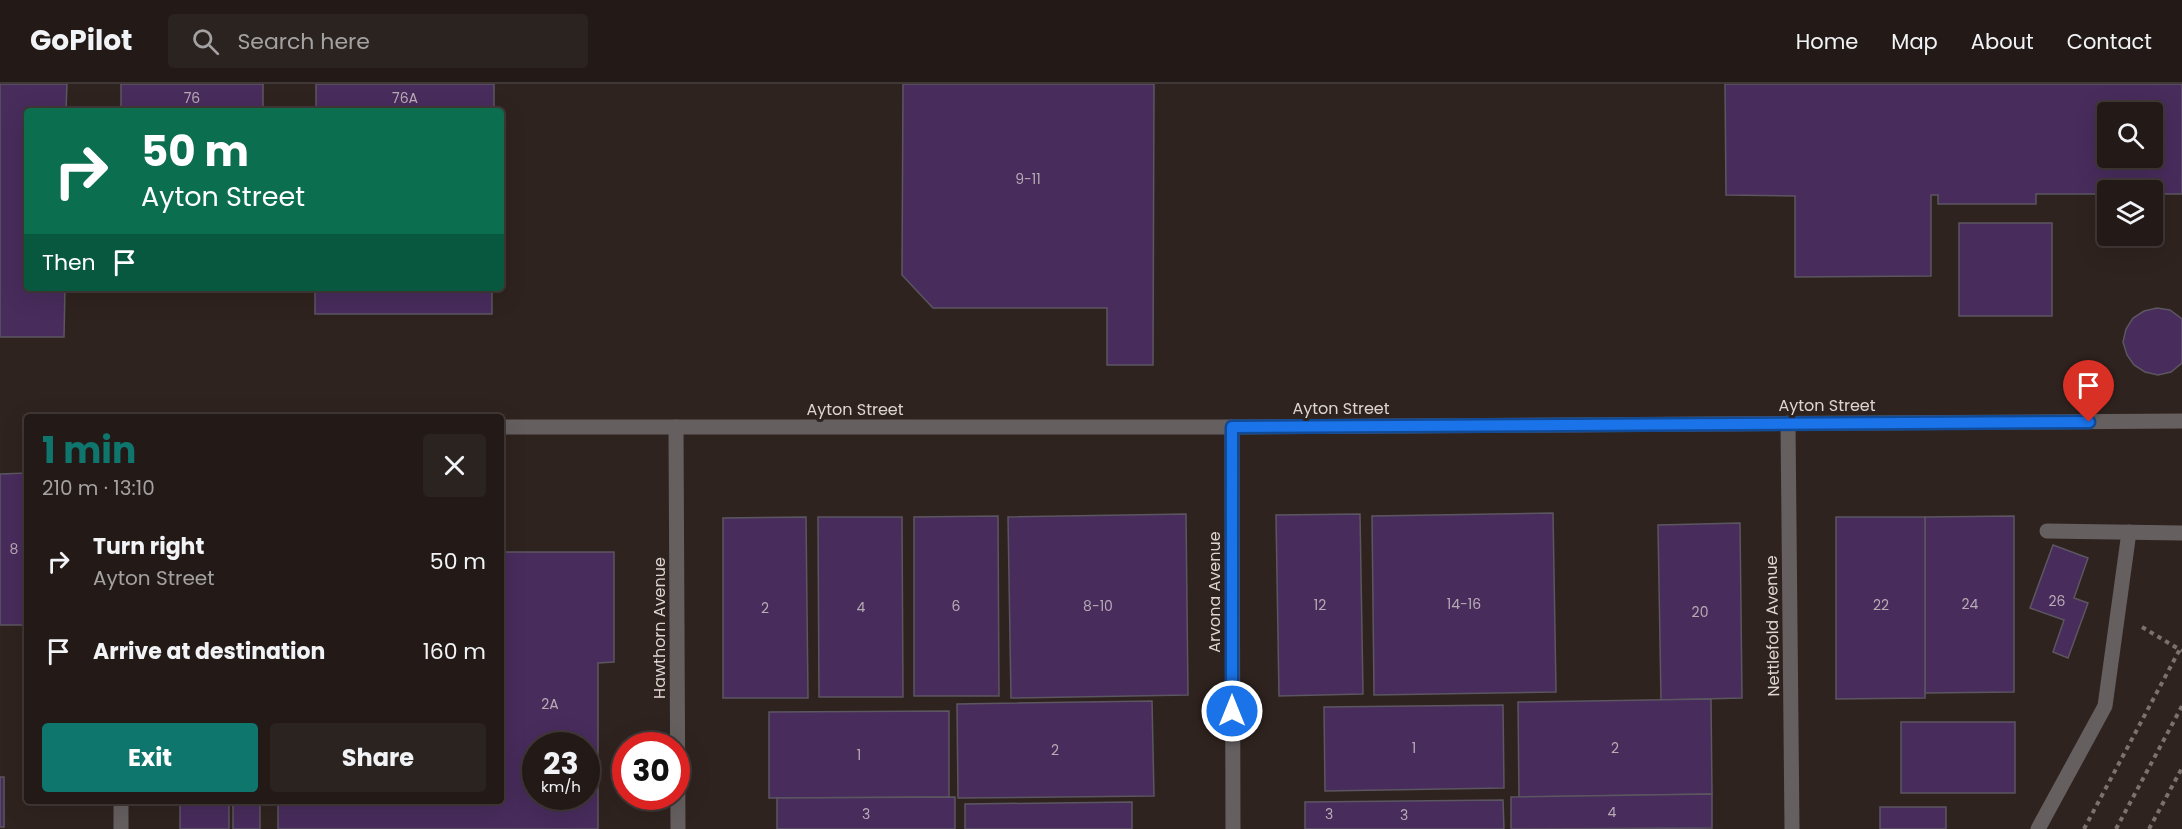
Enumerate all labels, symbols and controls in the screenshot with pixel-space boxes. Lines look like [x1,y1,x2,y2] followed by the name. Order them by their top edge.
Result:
[168,14,588,68] search box
[30,21,132,60] text: GoPilot
[189,25,222,58] icon: search
[237,26,370,57] text: Search here
[1796,27,1858,56] text: Home
[1891,27,1938,56] text: Map
[1971,27,2034,56] text: About
[2067,27,2152,56] text: Contact
[184,88,200,108] house number: 76
[392,88,418,108] house number: 76A
[2097,102,2163,246] map controls
[2097,102,2163,168] button: search
[141,122,249,181] text: 50 m
[42,132,120,210] icon: right
[1015,169,1041,189] house number: 9-11
[141,178,305,215] text: Ayton Street
[2097,180,2163,246] button: layers
[108,246,141,279] icon: arrive
[42,247,96,278] text: Then
[2063,360,2114,422] pin
[2072,369,2105,402] icon: arrive
[1778,394,1876,417] street label: Ayton Street
[1292,397,1390,420] street label: Ayton Street
[806,398,904,421] street label: Ayton Street
[42,425,136,476] text: 1 min
[423,434,486,497] button: close
[42,474,155,502] text: 210 m · 13:10
[93,531,204,562] text: Turn right
[1203,531,1226,653] street label: Arvona Avenue
[10,539,19,559] house number: 8
[42,545,75,578] icon: right
[430,546,486,577] text: 50 m
[1760,555,1785,697] street label: Nettlefold Avenue
[648,557,671,699] street label: Hawthorn Avenue
[93,564,215,592] text: Ayton Street
[2049,591,2066,611] house number: 26
[1447,594,1481,614] house number: 14-16
[1962,594,1979,614] house number: 24
[1314,595,1326,615] house number: 12
[1873,595,1889,615] house number: 22
[952,596,961,616] house number: 6
[1083,596,1113,616] house number: 8-10
[857,597,866,617] house number: 4
[761,598,769,618] house number: 2
[1692,602,1708,622] house number: 20
[42,635,75,668] icon: arrive
[93,636,325,667] text: Arrive at destination
[423,636,486,667] text: 160 m
[1200,679,1264,743] position arrow
[541,694,559,714] house number: 2A
[42,723,258,792] button: Exit
[270,723,486,792] button: Share
[612,732,690,810] speed limit sign: 30
[1412,738,1416,758] house number: 1
[1611,738,1619,758] house number: 2
[1051,740,1059,760] house number: 2
[543,742,579,785] text: 23
[857,745,861,765] house number: 1
[541,776,581,797] text: km/h
[1608,802,1617,822] house number: 4
[862,804,870,824] house number: 3
[1325,804,1333,824] house number: 3
[1400,805,1408,825] house number: 3

